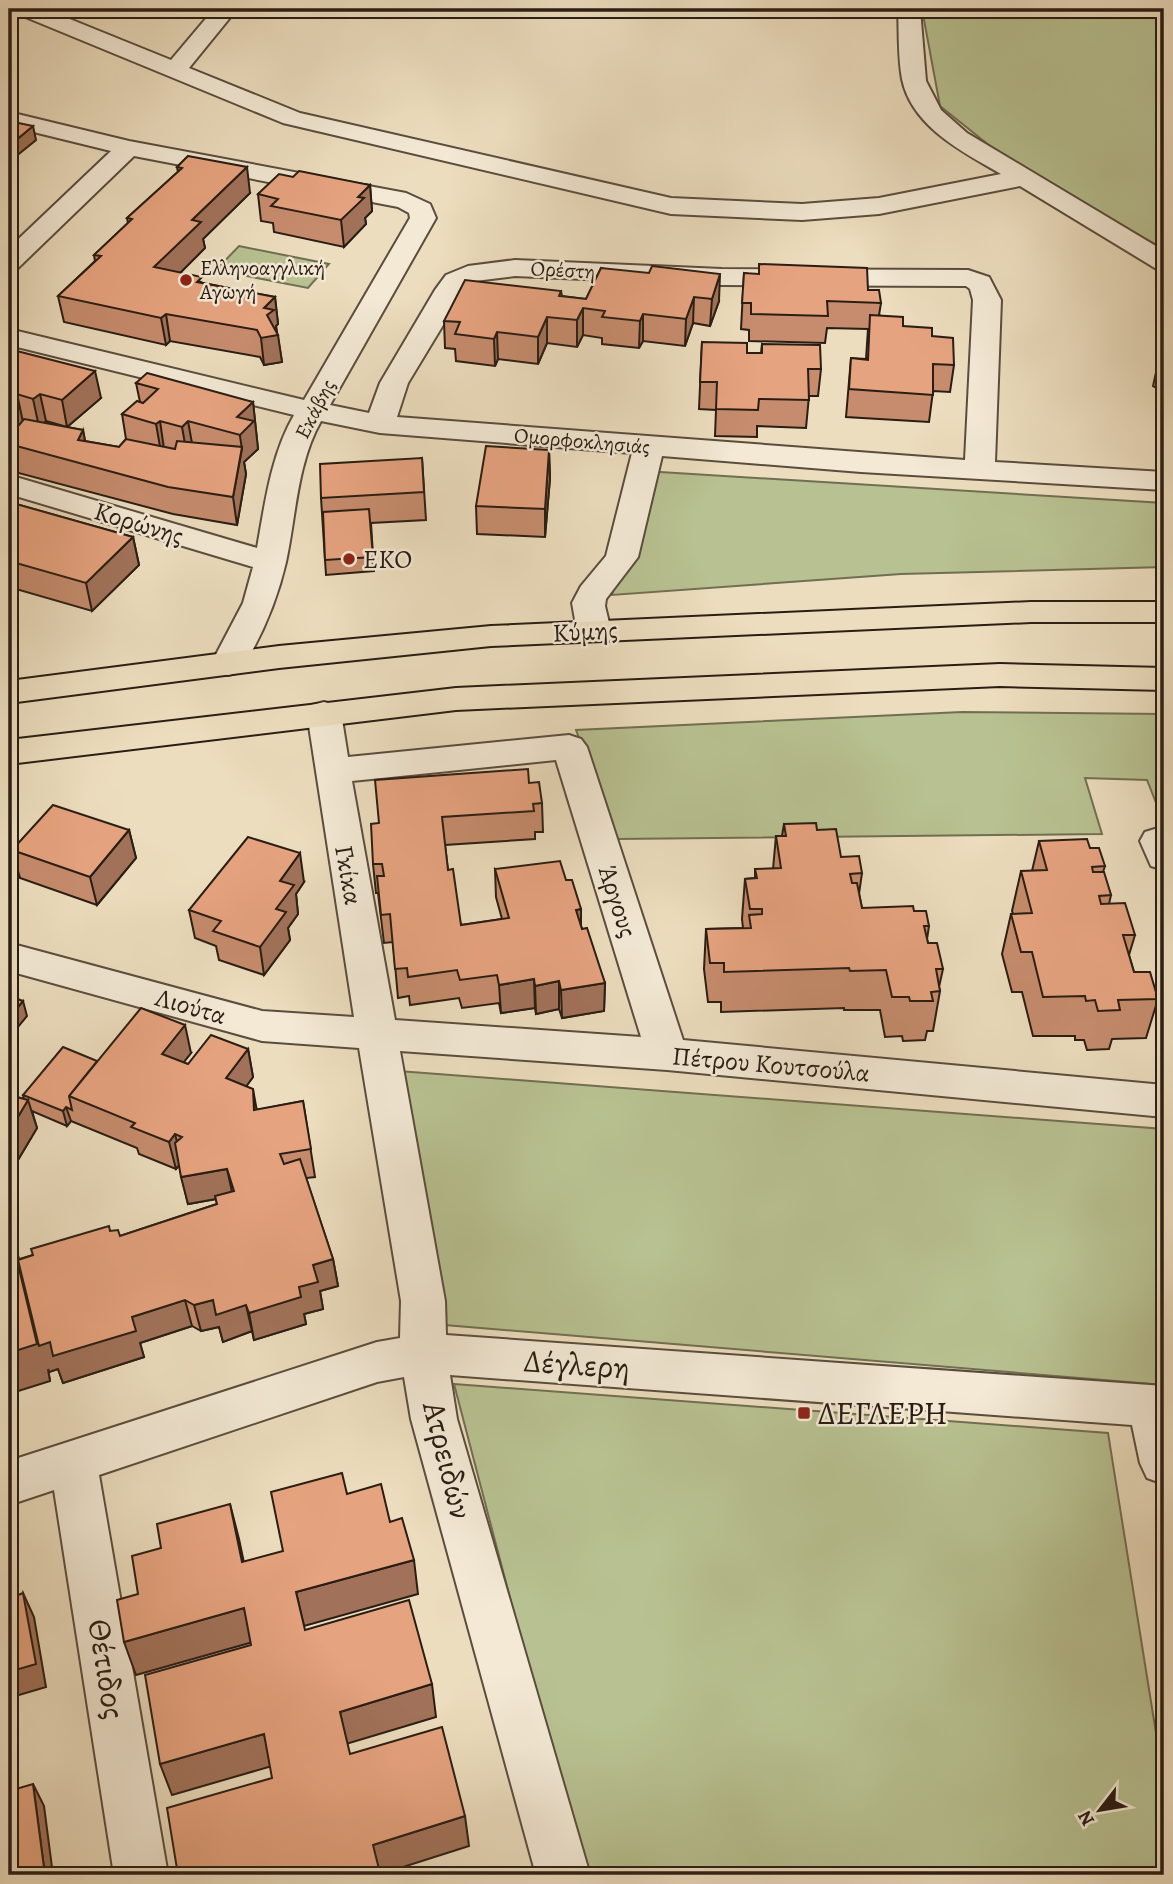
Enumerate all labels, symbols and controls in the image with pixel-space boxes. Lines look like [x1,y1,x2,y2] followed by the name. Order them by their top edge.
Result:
[199,254,325,306] place label: Ελληνοαγγλική Αγωγή
[530,254,596,286] street label: Ορέστη
[178,272,194,288] marker: Ελληνοαγγλική Αγωγή
[288,374,342,444] street label: Εκάβης
[513,421,651,461] street label: Ομορφοκλησιάς
[90,493,188,554] street label: Κορώνης
[363,542,412,577] place label: EKO
[341,551,357,567] marker: EKO
[552,612,619,651] street label: Κύμης
[326,843,371,908] street label: Γκίκα
[589,860,646,942] street label: Άργους
[151,979,230,1033] street label: Λιούτα
[671,1038,871,1091] street label: Πέτρου Κουτσούλα
[523,1338,631,1390] street label: Δέγλερη
[818,1391,948,1435] place label: ΔΕΓΛΕΡΗ
[412,1396,484,1523] street label: Ατρειδών
[796,1405,812,1421] marker: ΔΕΓΛΕΡΗ
[77,1616,137,1722] street label: Θέτιδος
[1064,1776,1134,1846] north arrow
[1071,1805,1101,1831] text: N

